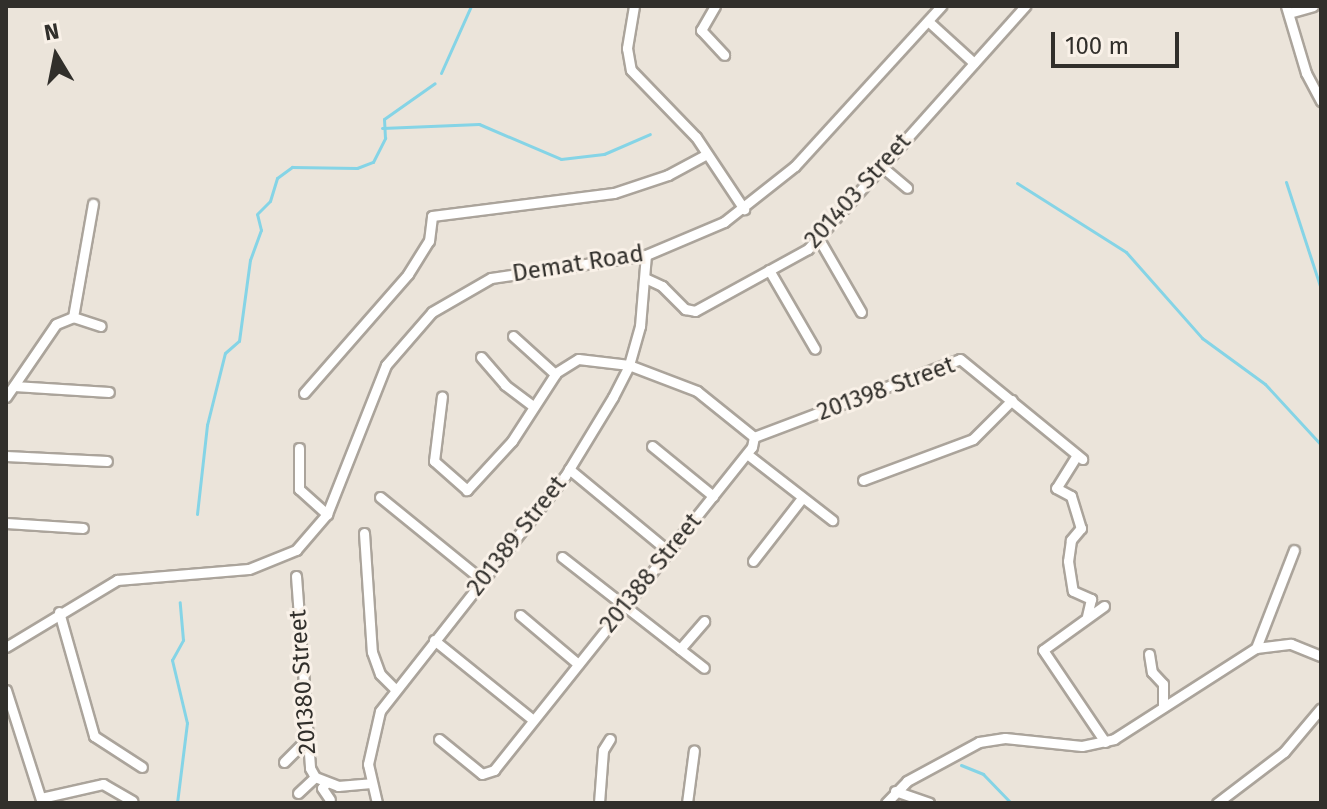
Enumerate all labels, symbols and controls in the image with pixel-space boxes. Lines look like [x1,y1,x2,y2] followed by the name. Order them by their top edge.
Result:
[16,16,96,96] north arrow
[1055,16,1183,66] scale bar
[42,17,61,46] text: N
[1065,32,1129,60] text: 100 m
[799,128,917,254] street label: 201403 Street
[510,239,646,289] street label: Demat Road
[813,351,959,427] street label: 201398 Street
[461,470,573,602] street label: 201389 Street
[594,508,708,638] street label: 201388 Street
[284,609,322,755] street label: 201380 Street

